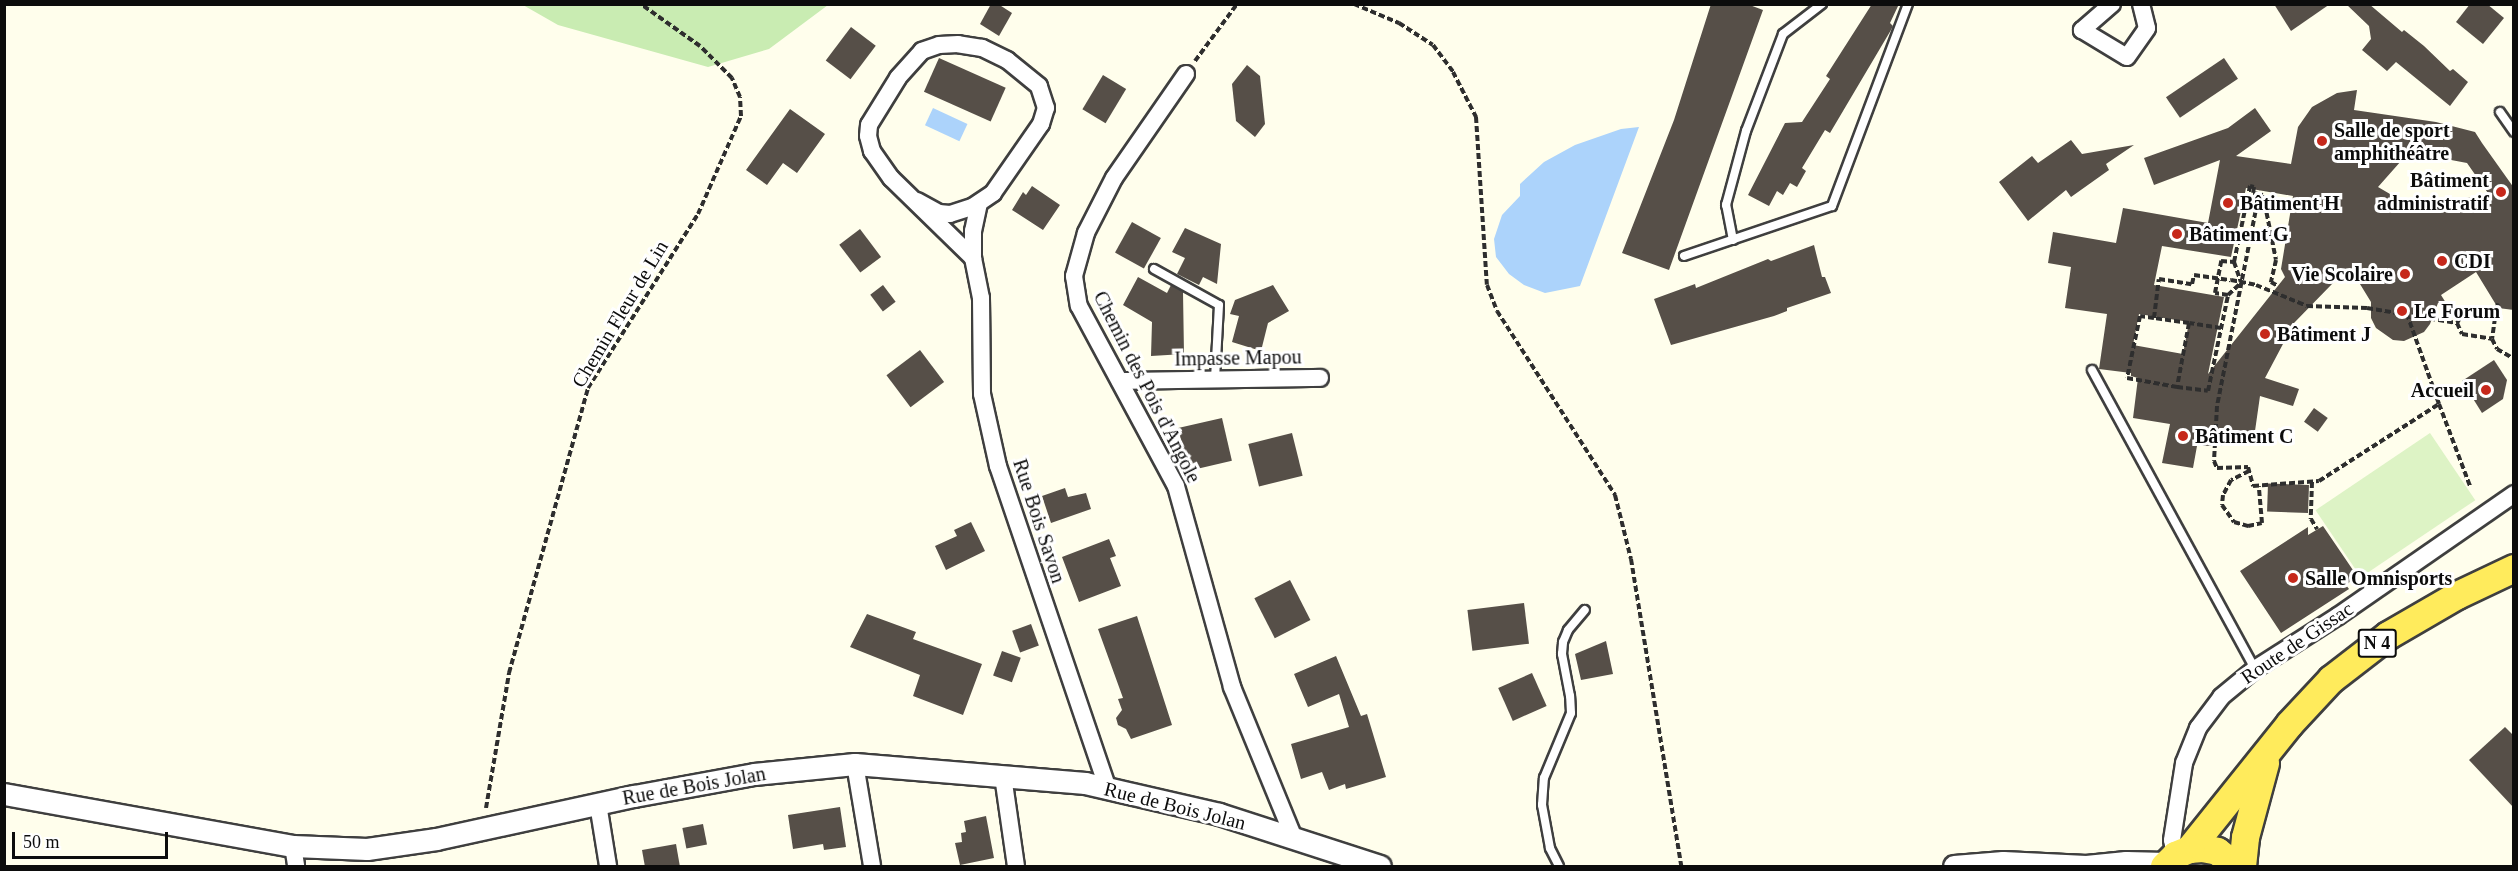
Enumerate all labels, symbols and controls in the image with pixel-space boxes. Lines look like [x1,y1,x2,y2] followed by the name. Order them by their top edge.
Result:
[2334,118,2450,165] place label: Salle de sport amphithéâtre
[2315,134,2329,148] marker: Salle de sport amphithéâtre
[2377,168,2489,215] place label: Bâtiment administratif
[2494,185,2508,199] marker: Bâtiment administratif
[2240,191,2339,215] place label: Bâtiment H
[2221,196,2235,210] marker: Bâtiment H
[2189,222,2288,246] place label: Bâtiment G
[2170,227,2184,241] marker: Bâtiment G
[567,236,673,392] street label: Chemin Fleur de Lin
[2454,249,2491,273] place label: CDI
[2435,254,2449,268] marker: CDI
[2291,262,2393,286] place label: Vie Scolaire
[2398,267,2412,281] marker: Vie Scolaire
[1088,287,1206,487] street label: Chemin des Pois d'Angole
[2414,299,2500,323] place label: Le Forum
[2395,304,2409,318] marker: Le Forum
[2277,322,2371,346] place label: Bâtiment J
[2258,327,2272,341] marker: Bâtiment J
[1174,345,1302,371] street label: Impasse Mapou
[2411,378,2474,402] place label: Accueil
[2479,383,2493,397] marker: Accueil
[2195,424,2293,448] place label: Bâtiment C
[2176,429,2190,443] marker: Bâtiment C
[1008,456,1070,586] street label: Rue Bois Savon
[2305,566,2452,590] place label: Salle Omnisports
[2286,571,2300,585] marker: Salle Omnisports
[2236,597,2358,689] street label: Route de Gissac
[2358,628,2396,658] road number: N 4
[621,762,767,810] street label: Rue de Bois Jolan
[1102,777,1248,835] street label: Rue de Bois Jolan
[15,820,171,858] scale bar
[23,832,60,852] text: 50 m

